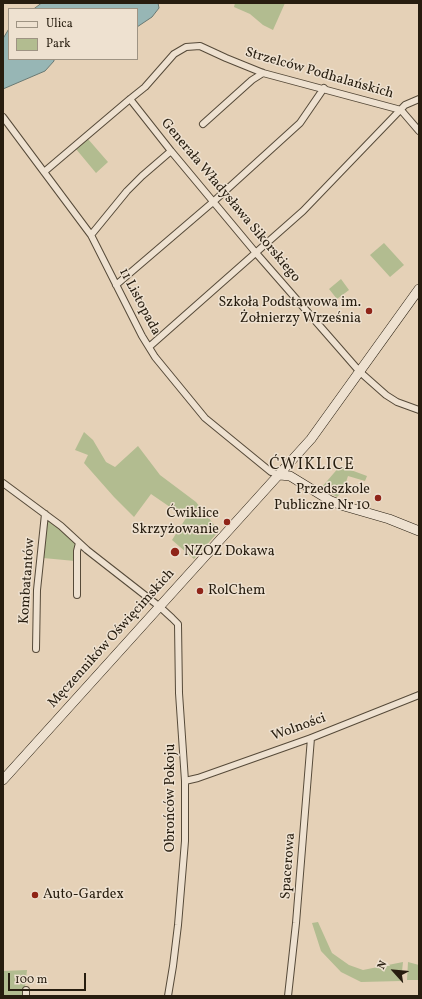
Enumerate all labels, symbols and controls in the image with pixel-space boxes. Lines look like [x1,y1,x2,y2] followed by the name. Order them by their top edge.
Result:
[8,8,138,60] legend
[46,16,73,32] text: Ulica
[46,36,71,52] text: Park
[243,45,395,103] street label: Strzelców Podhalańskich
[157,116,303,286] street label: Generała Władysława Sikorskiego
[114,265,164,339] street label: 11 Listopada
[218,295,361,328] place label: Szkoła Podstawowa im. Żołnierzy Września
[364,306,374,316] marker: Szkoła Podstawowa im. Żołnierzy Września
[269,456,355,476] district label: ĆWIKLICE
[274,482,370,514] place label: Przedszkole Publiczne Nr 10
[373,493,383,503] marker: Przedszkole Publiczne Nr 10
[132,506,219,538] place label: Ćwiklice Skrzyżowanie
[222,517,232,527] marker: Ćwiklice Skrzyżowanie
[17,537,39,625] street label: Kombatantów
[184,544,275,560] place label: NZOZ Dokawa
[169,546,181,558] marker: NZOZ Dokawa
[45,566,179,712] street label: Męczenników Oświęcimskich
[208,583,265,599] place label: RolChem
[195,586,205,596] marker: RolChem
[269,710,329,746] street label: Wolności
[163,744,179,852] street label: Obrońców Pokoju
[278,832,300,900] street label: Spacerowa
[43,887,124,903] place label: Auto-Gardex
[30,890,40,900] marker: Auto-Gardex
[374,951,414,991] north arrow
[374,958,391,972] text: N
[10,965,88,991] scale bar
[15,972,47,988] text: 100 m

